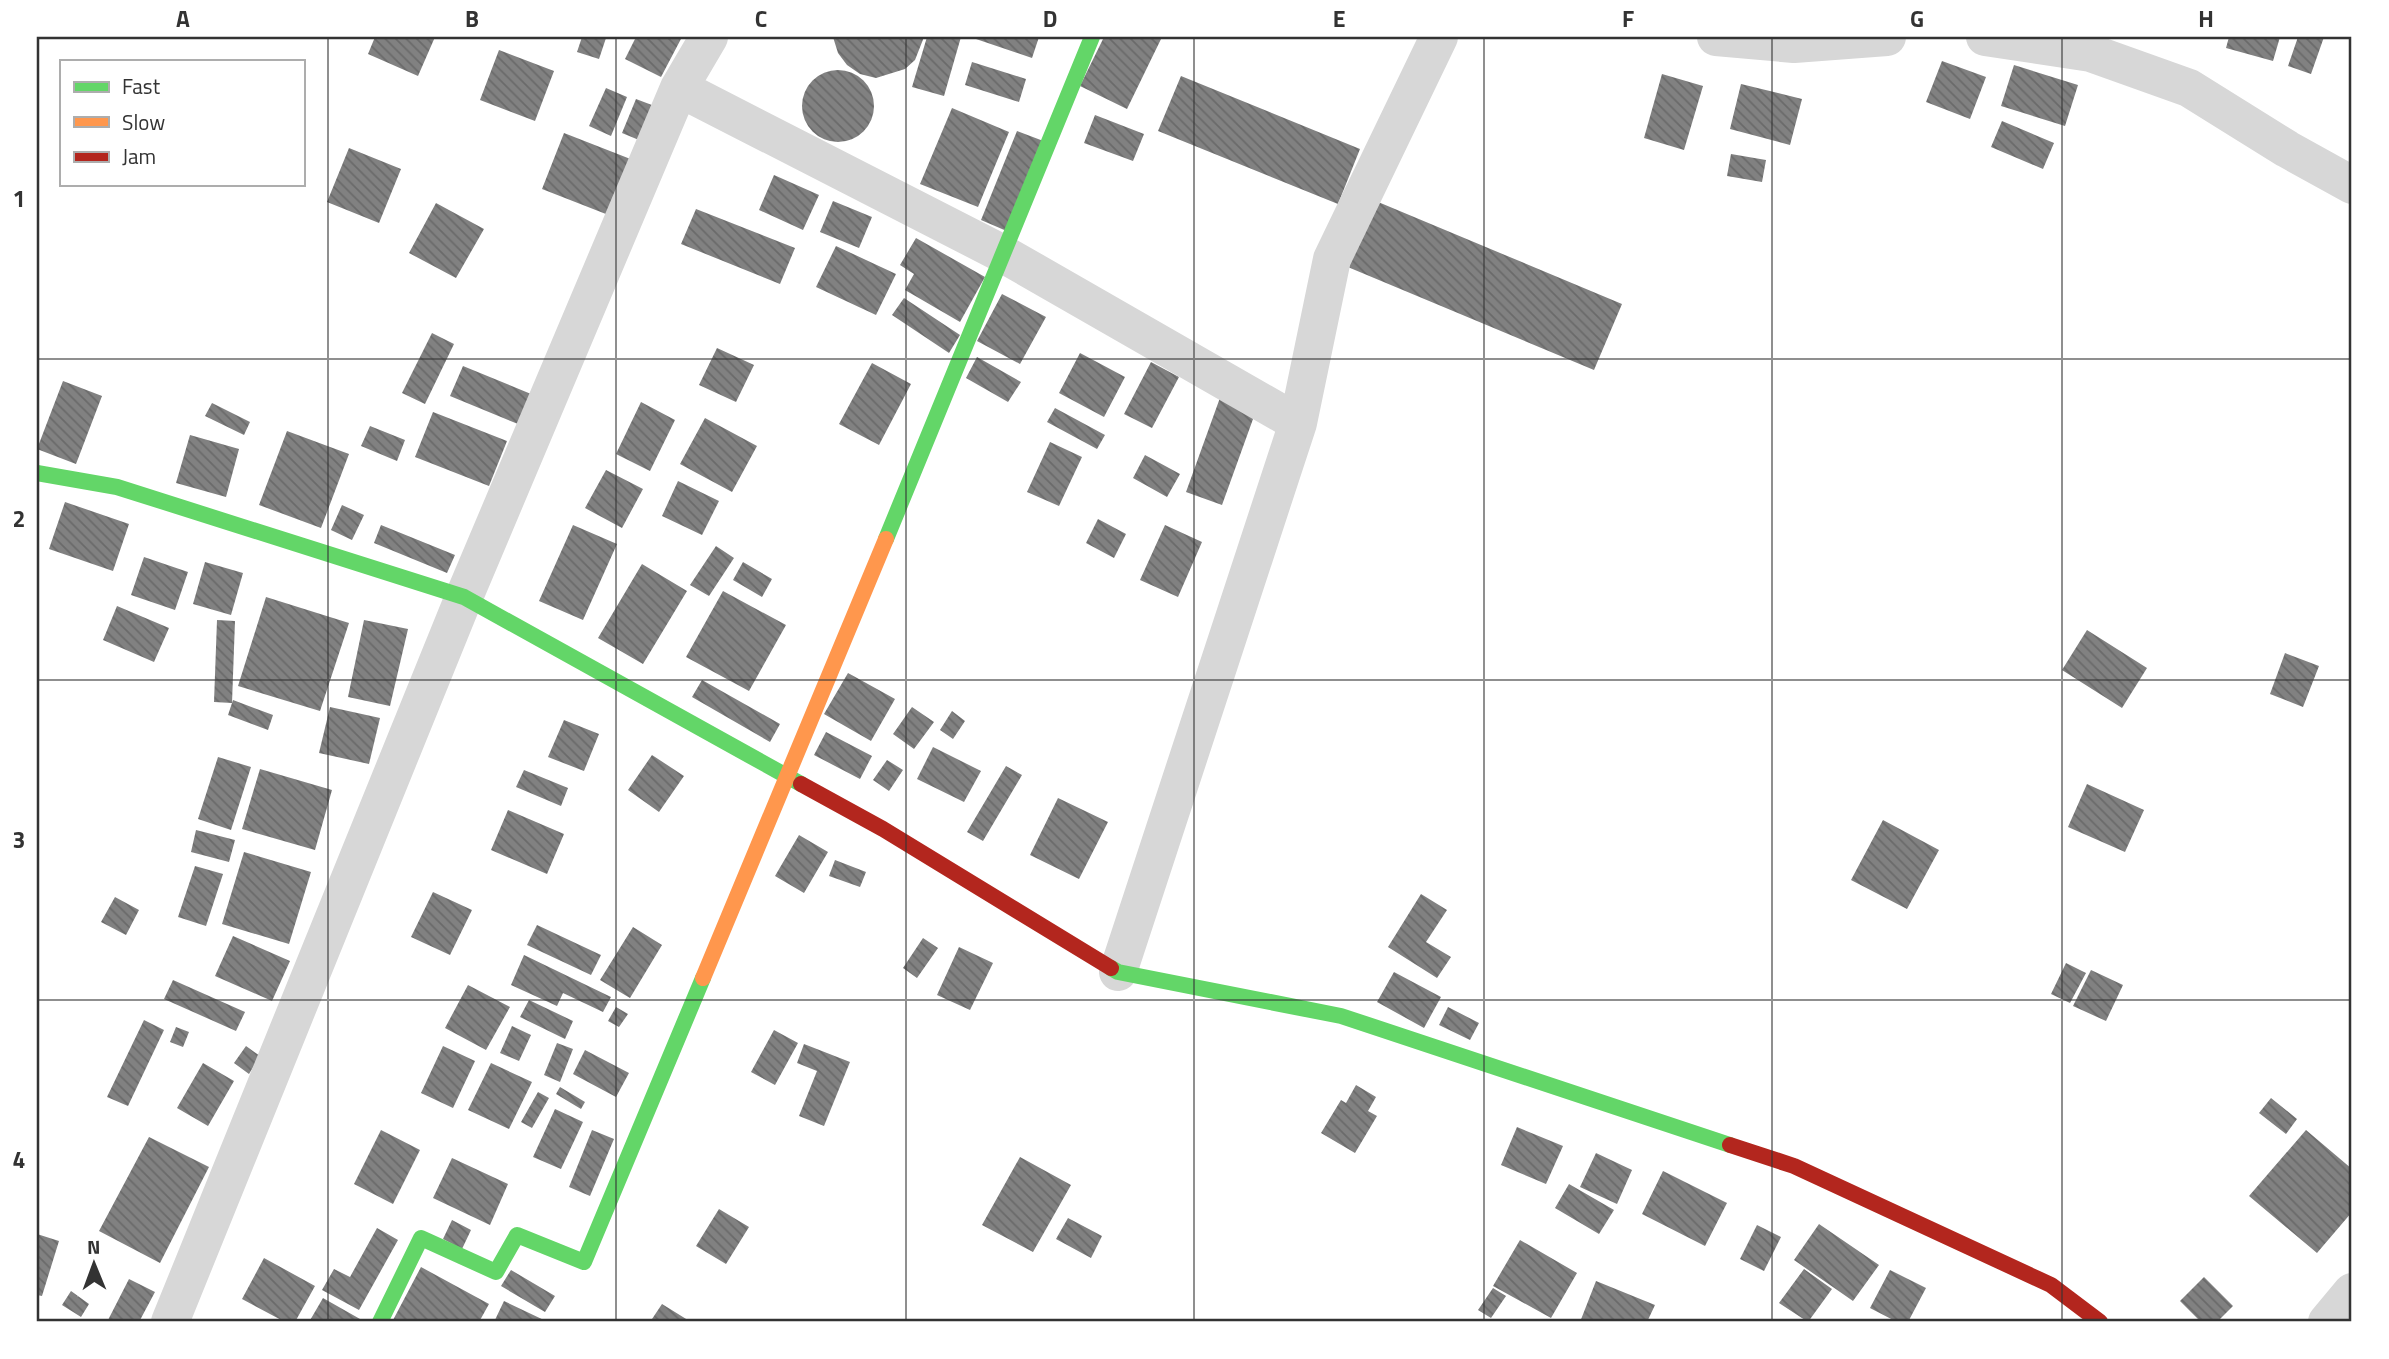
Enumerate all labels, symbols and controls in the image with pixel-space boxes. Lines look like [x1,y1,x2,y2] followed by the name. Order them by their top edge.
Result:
[176,1,190,36] text: A
[465,1,479,36] text: B
[755,1,767,36] text: C
[1043,1,1057,36] text: D
[1333,1,1345,36] text: E
[1622,1,1634,36] text: F
[1910,1,1924,36] text: G
[2198,1,2214,36] text: H
[60,60,304,186] legend
[122,70,161,102] text: Fast
[122,106,165,138] text: Slow
[122,140,156,172] text: Jam
[13,181,25,216] text: 1
[13,501,25,536] text: 2
[13,822,25,857] text: 3
[13,1142,25,1177] text: 4
[60,1230,130,1300] north arrow
[87,1232,101,1261] text: N

